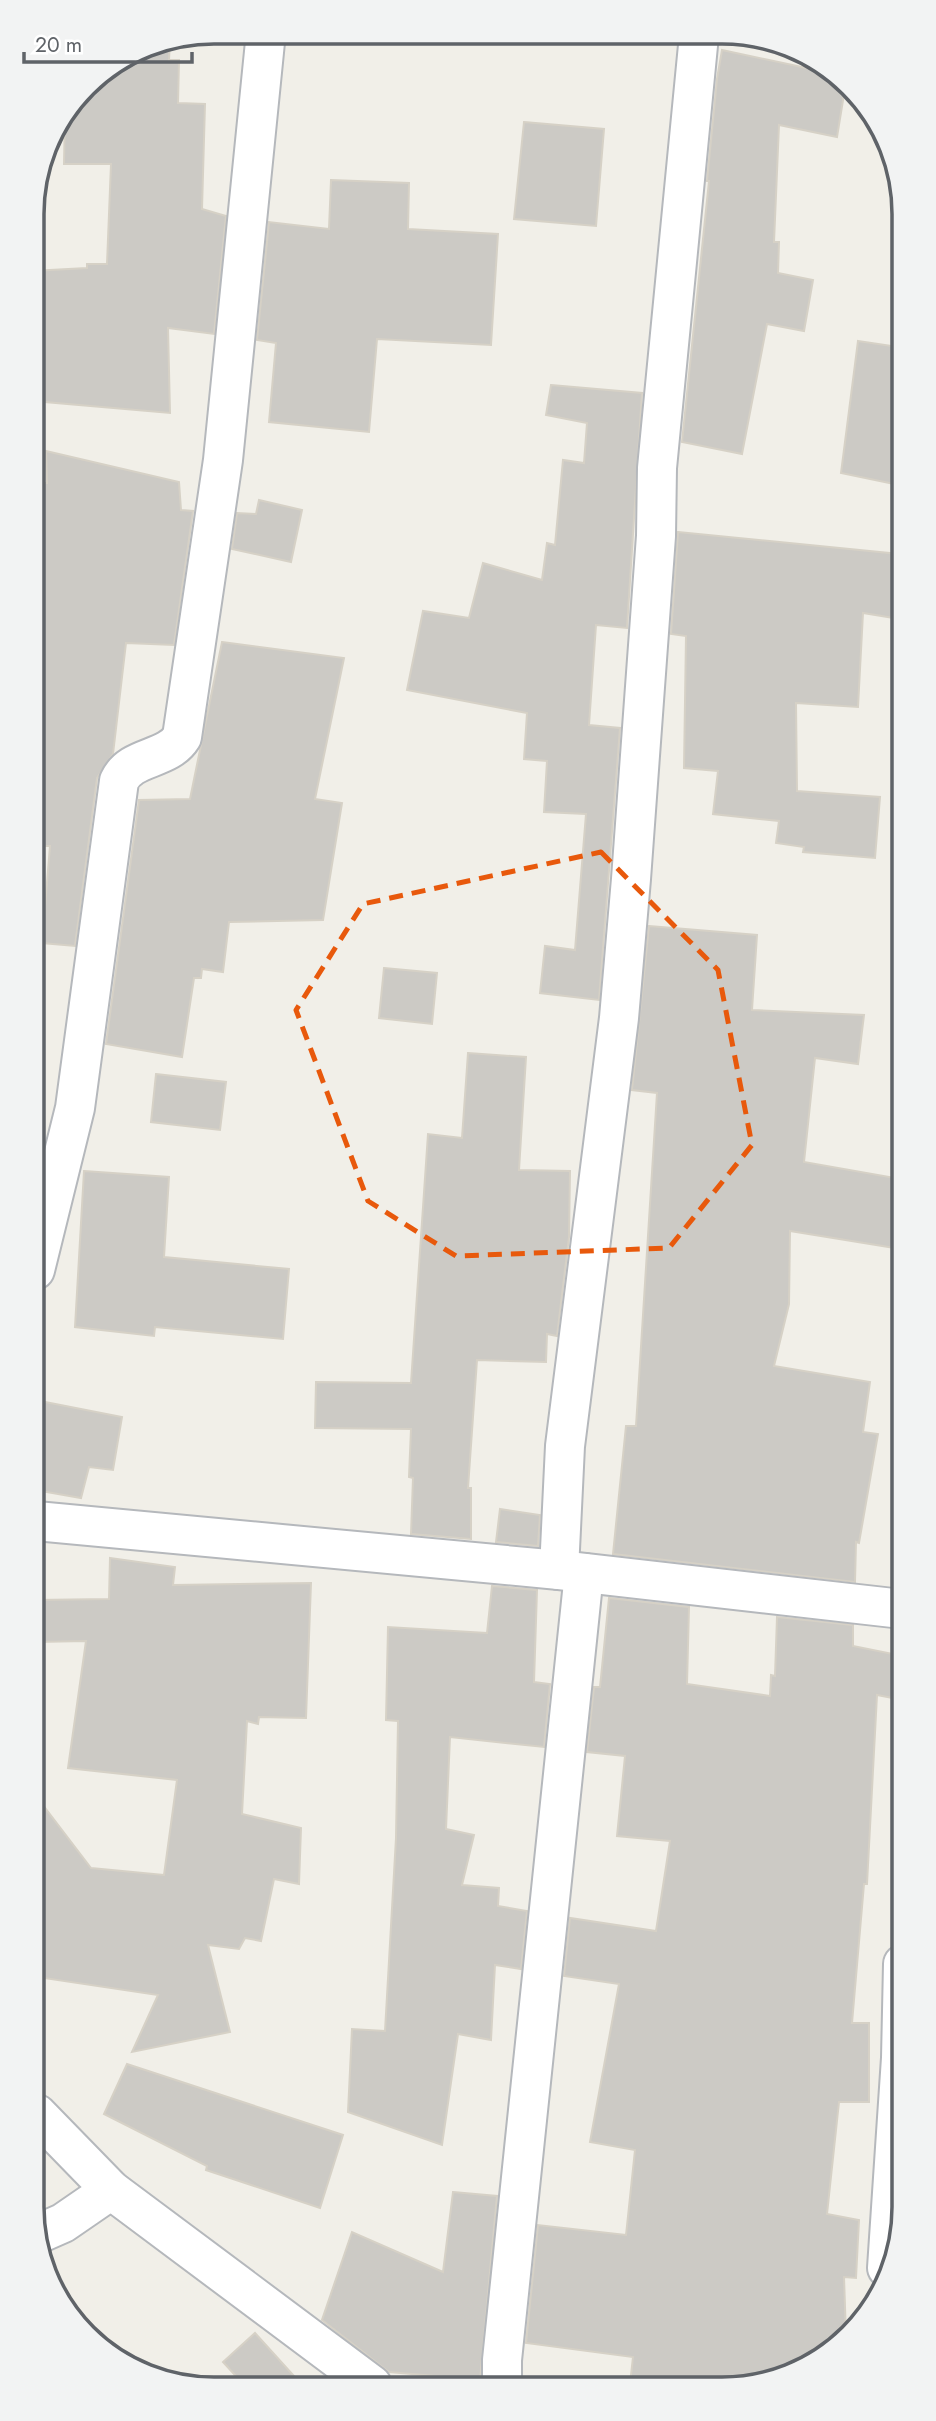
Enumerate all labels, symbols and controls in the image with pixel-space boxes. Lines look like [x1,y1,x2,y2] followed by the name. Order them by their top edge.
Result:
[24,21,192,65] scale bar
[35,30,82,60] text: 20 m

